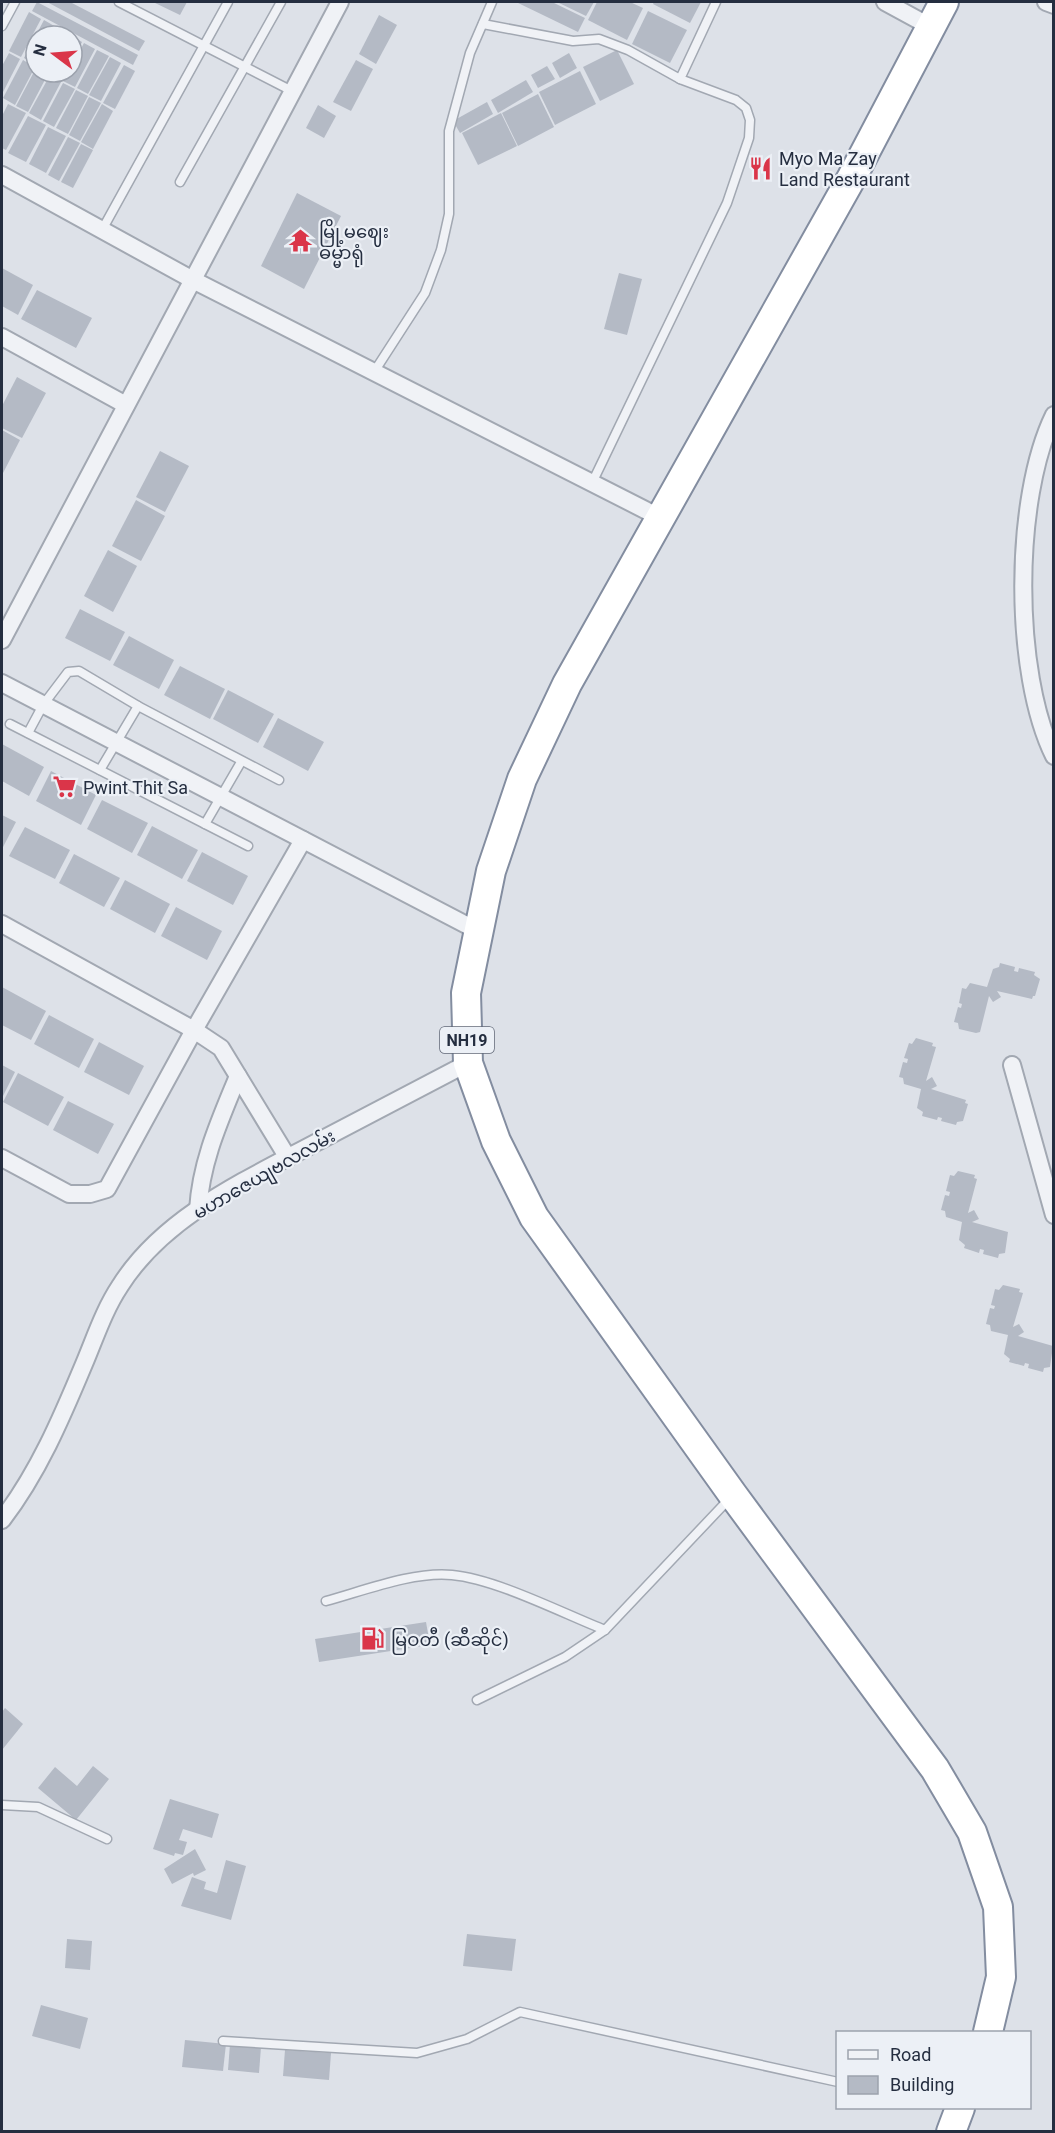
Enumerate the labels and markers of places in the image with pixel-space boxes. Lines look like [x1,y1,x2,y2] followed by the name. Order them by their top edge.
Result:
[779,148,910,190] place label: Myo Ma Zay Land Restaurant
[748,155,774,181] restaurant icon: Myo Ma Zay Land Restaurant
[319,218,389,268] place label: မြို့မဈေး ဓမ္မာရုံ
[288,228,314,254] temple icon: မြို့မဈေး ဓမ္မာရုံ
[52,774,78,800] supermarket icon: Pwint Thit Sa
[83,777,188,798] place label: Pwint Thit Sa
[360,1626,386,1652] fuel station icon: မြဝတီ (ဆီဆိုင်)
[391,1626,509,1655] place label: မြဝတီ (ဆီဆိုင်)

